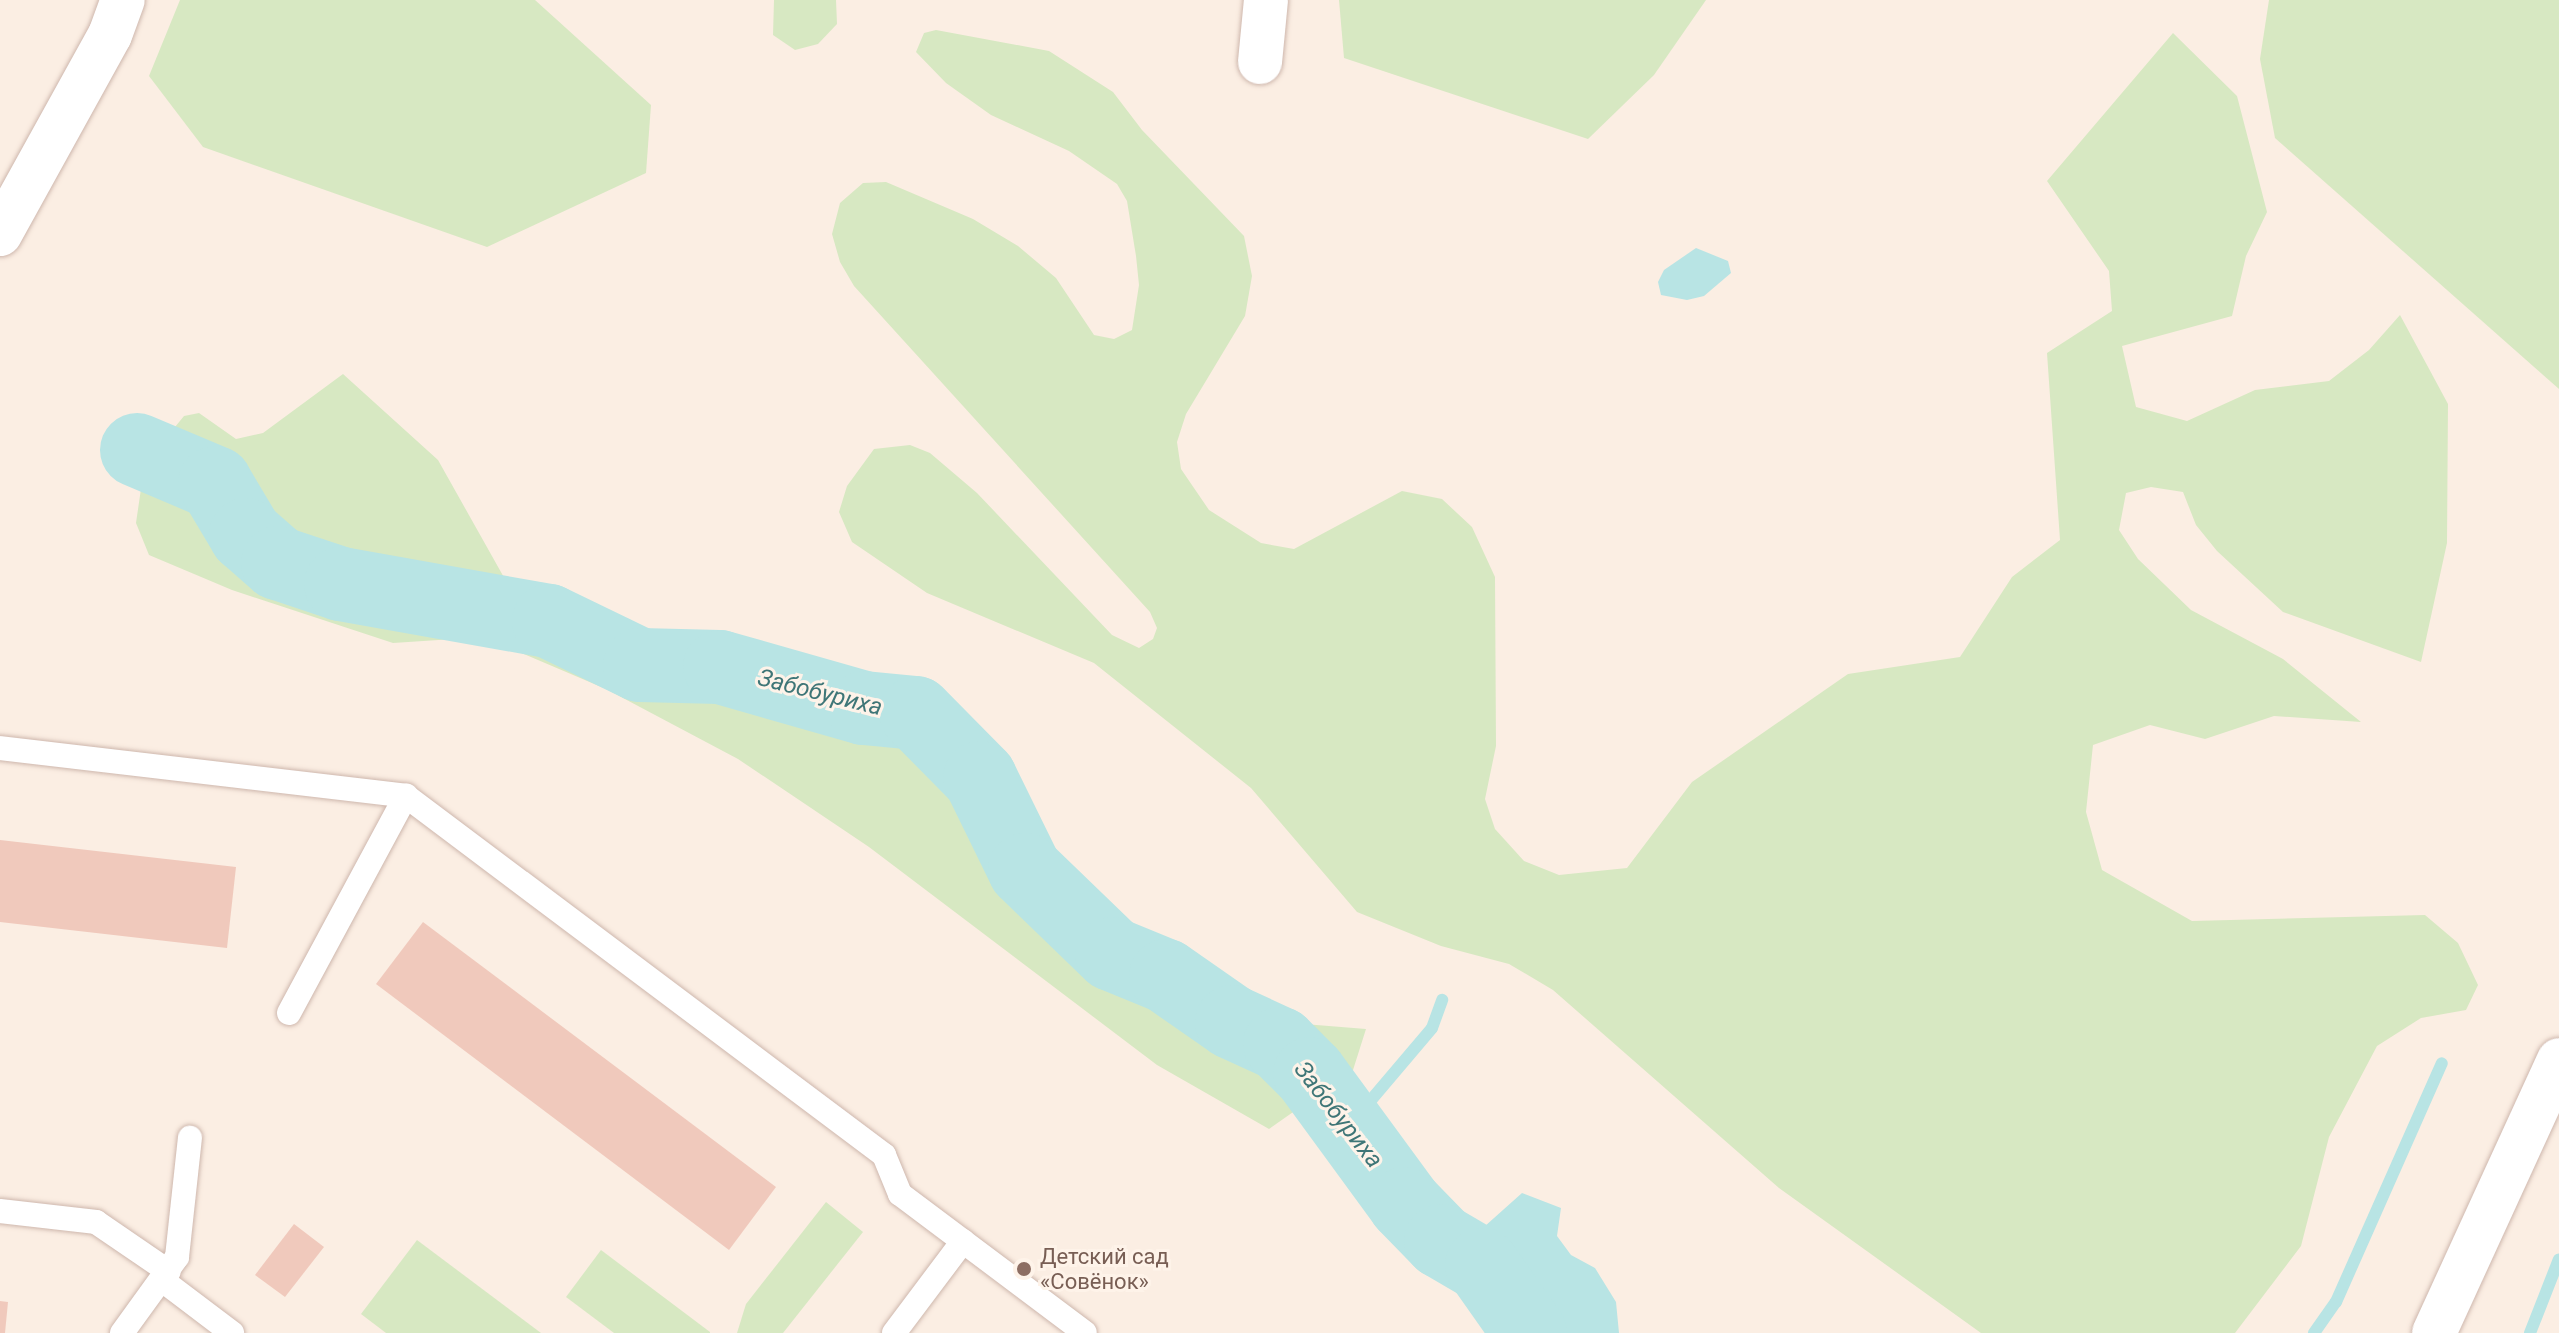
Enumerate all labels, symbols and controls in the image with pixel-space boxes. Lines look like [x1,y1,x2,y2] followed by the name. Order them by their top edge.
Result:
[755,664,885,722] water label: Забобуриха
[1287,1056,1389,1174] water label: Забобуриха
[1040,1243,1169,1294] place label: Детский сад «Совёнок»
[1015,1260,1033,1278] marker: Детский сад «Совёнок»

